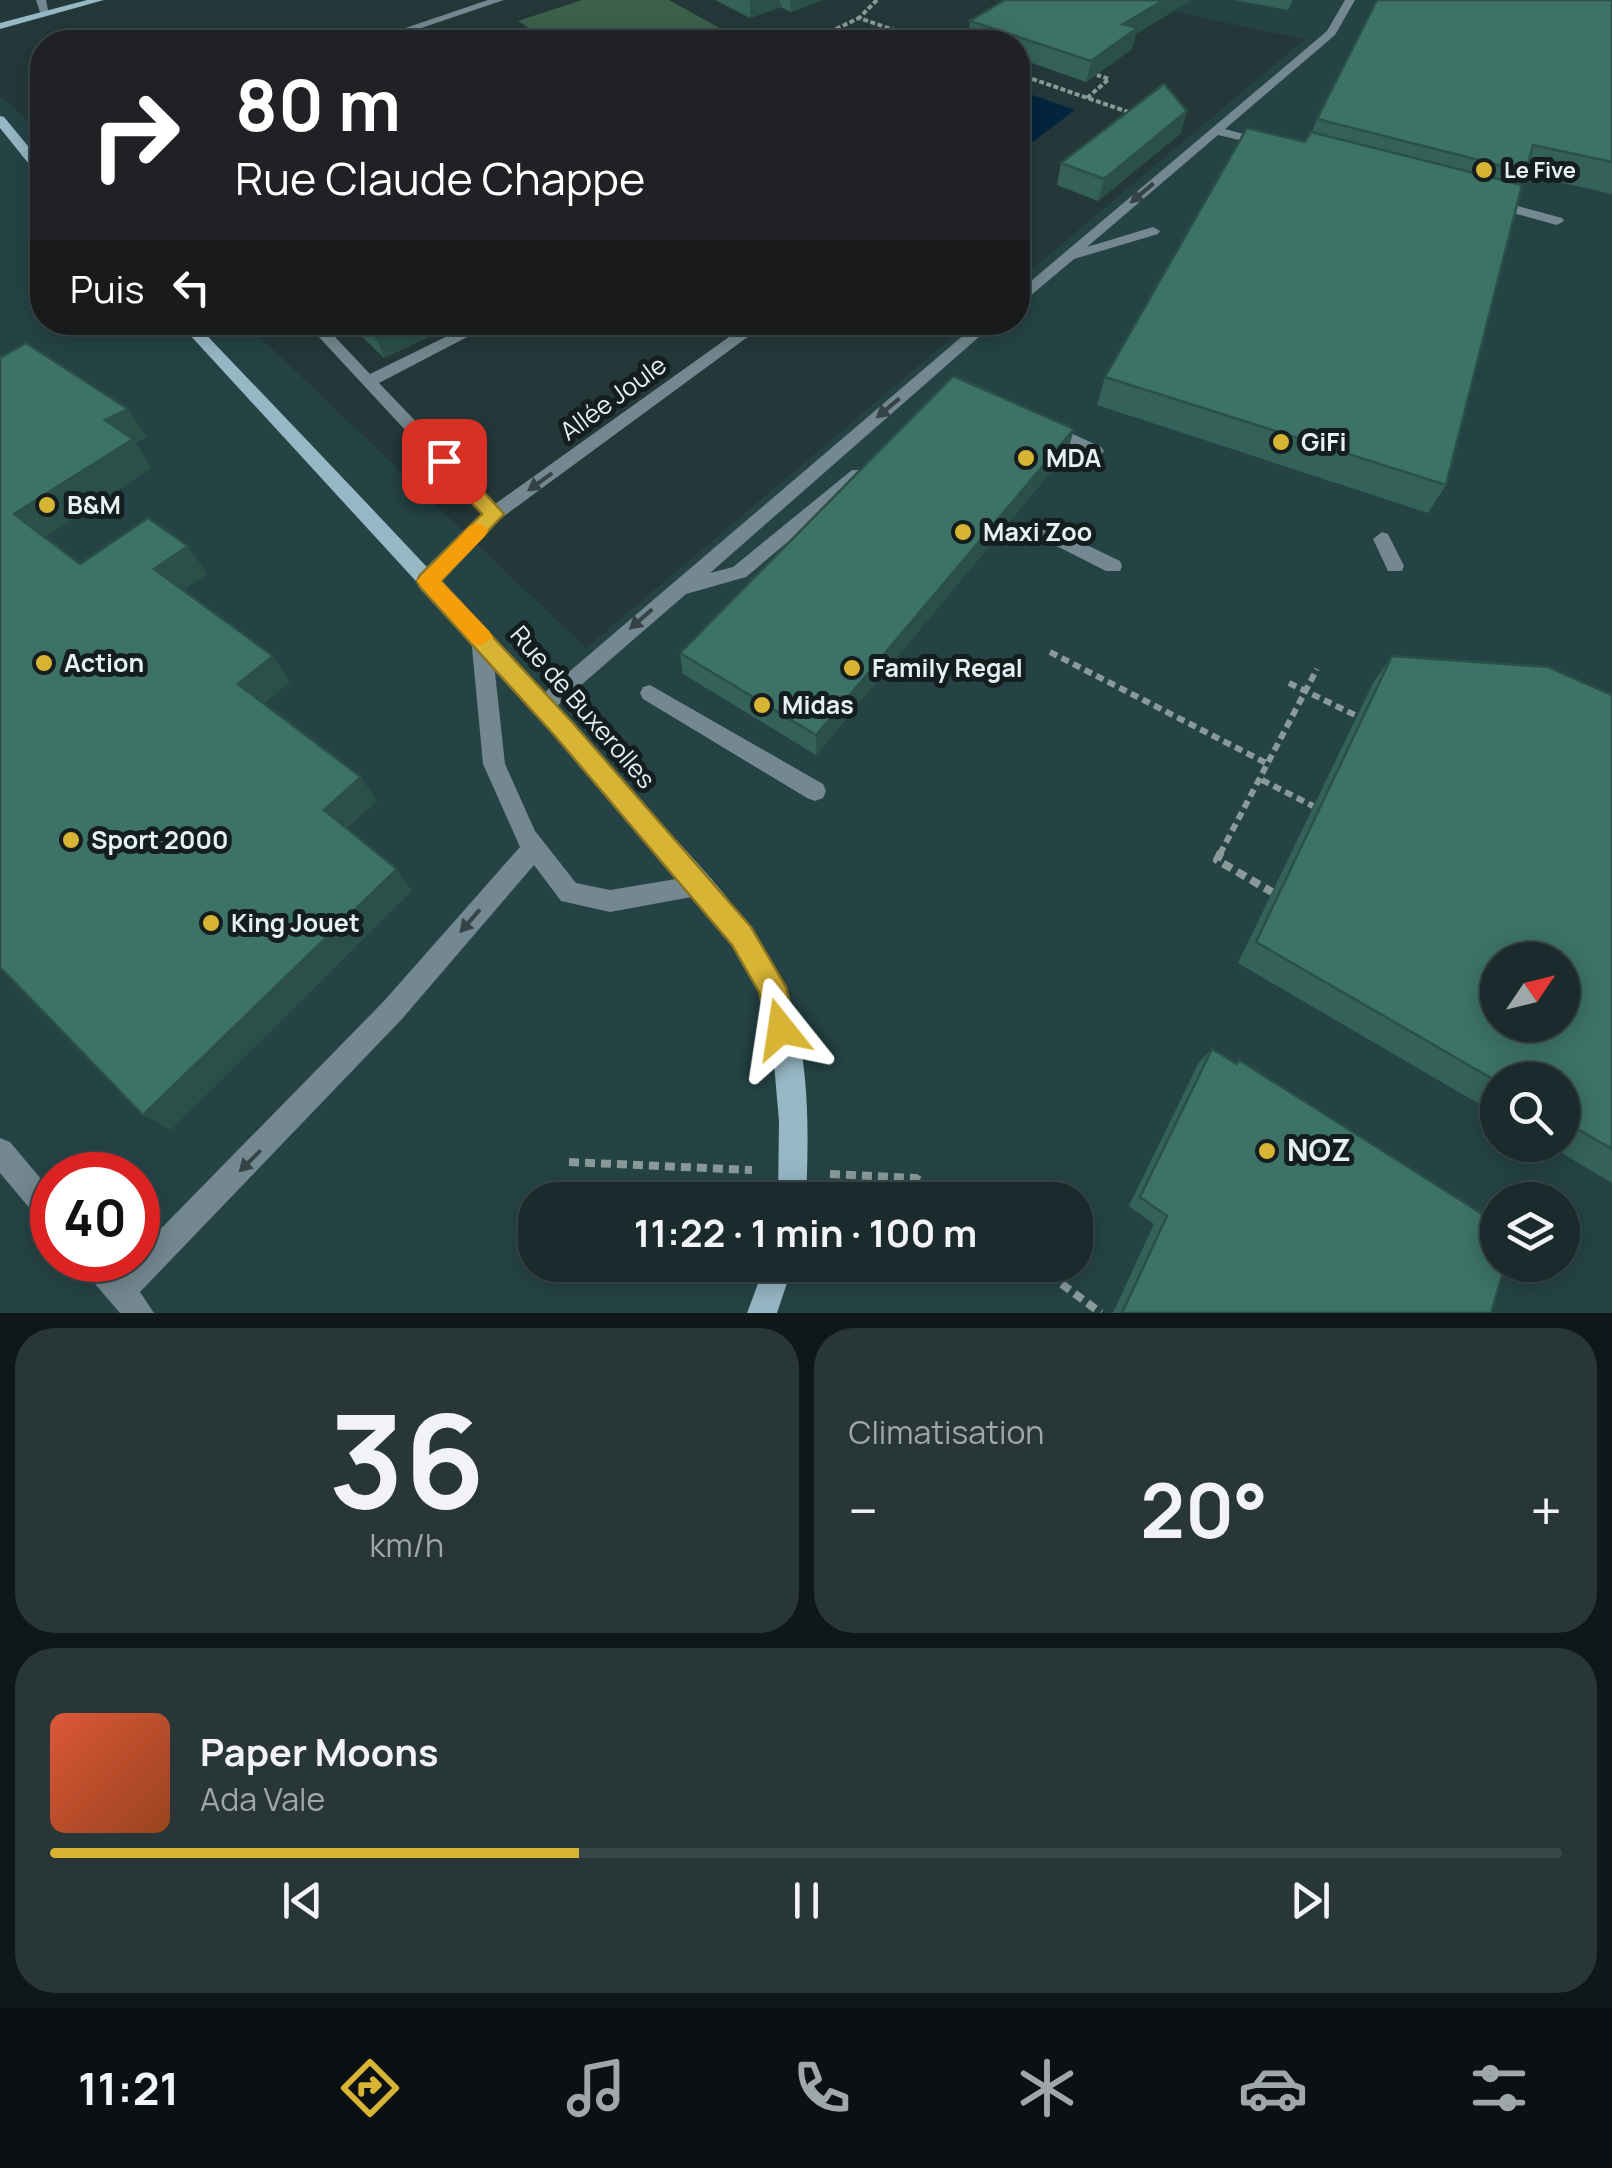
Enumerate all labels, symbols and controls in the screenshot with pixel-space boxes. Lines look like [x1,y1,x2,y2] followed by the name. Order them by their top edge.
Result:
[235,56,401,152] text: 80 m
[70,70,200,200] icon: right
[235,147,645,209] text: Rue Claude Chappe
[1504,155,1576,185] place label: Le Five
[1473,159,1495,181] marker: Le Five
[1129,182,1154,204] one-way arrow
[164,260,219,315] icon: left
[70,262,144,314] text: Puis
[552,347,673,448] street label: Allée Joule
[876,397,901,419] one-way arrow
[402,419,487,504] pin
[1301,424,1346,459] place label: GiFi
[1270,431,1292,453] marker: GiFi
[417,434,472,489] icon: arrive
[1046,440,1101,475] place label: MDA
[1015,447,1037,469] marker: MDA
[526,471,553,491] one-way arrow
[67,487,121,522] place label: B&M
[36,494,58,516] marker: B&M
[983,514,1092,549] place label: Maxi Zoo
[952,521,974,543] marker: Maxi Zoo
[629,608,654,630] one-way arrow
[503,618,664,796] street label: Rue de Buxerolles
[64,645,144,680] place label: Action
[872,650,1023,685] place label: Family Regal
[33,652,55,674] marker: Action
[841,657,863,679] marker: Family Regal
[782,687,854,722] place label: Midas
[751,694,773,716] marker: Midas
[91,822,228,857] place label: Sport 2000
[60,829,82,851] marker: Sport 2000
[231,905,360,940] place label: King Jouet
[459,908,481,933] one-way arrow
[200,912,222,934] marker: King Jouet
[1480,942,1580,1042] north arrow
[1480,942,1580,1282] map controls
[729,977,833,1081] position arrow
[1480,1062,1580,1162] button: search
[1287,1129,1351,1170] place label: NOZ
[1256,1140,1278,1162] marker: NOZ
[239,1148,263,1172] one-way arrow
[30,1152,160,1282] speed limit sign: 40
[1480,1182,1580,1282] button: layers
[634,1206,977,1258] text: 11:22 · 1 min · 100 m
[329,1369,485,1547] text: 36
[849,1410,1044,1454] text: Climatisation
[1140,1458,1268,1561] text: 20°
[849,1472,878,1548] text: −
[1530,1472,1562,1548] text: +
[370,1523,444,1567] text: km/h
[200,1725,439,1777] text: Paper Moons
[200,1777,325,1821] text: Ada Vale
[275,1873,330,1928] icon: previous
[779,1873,834,1928] icon: pause
[1283,1873,1338,1928] icon: next
[335,2053,405,2123] icon: directions
[561,2053,631,2123] icon: music
[787,2053,857,2123] icon: phone
[1012,2053,1082,2123] icon: climate
[1238,2053,1308,2123] icon: car
[1464,2053,1534,2123] icon: filters
[78,2057,179,2119] text: 11:21

